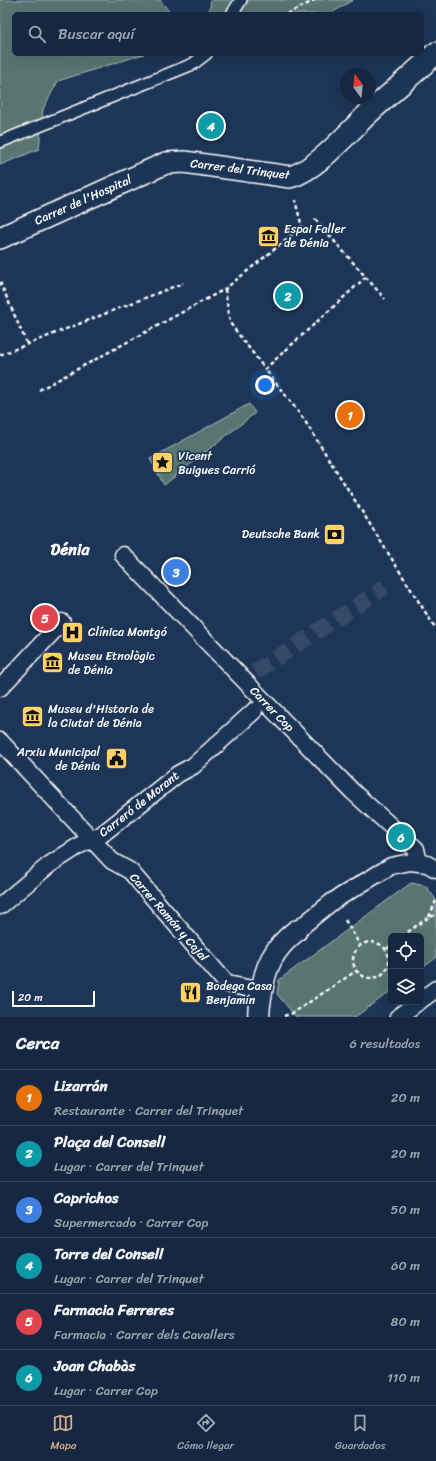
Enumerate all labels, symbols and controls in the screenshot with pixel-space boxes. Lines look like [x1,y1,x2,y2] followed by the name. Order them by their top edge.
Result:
[12,12,424,56] search box
[58,21,135,47] text: Buscar aquí
[26,23,48,45] icon: search
[340,68,376,104] north arrow
[198,111,224,141] pin: 4
[189,152,292,186] street label: Carrer del Trinquet
[31,168,136,231] street label: Carrer de l'Hospital
[284,218,347,254] place label: Espai Faller de Dénia
[256,223,282,249] museum icon: Espai Faller de Dénia
[275,281,301,311] pin: 2
[255,375,275,395] your location
[337,400,363,430] pin: 1
[178,445,256,481] place label: Vicent Buigues Carrió
[150,450,176,476] place icon: Vicent Buigues Carrió
[322,521,348,547] bank icon: Deutsche Bank
[242,523,320,545] place label: Deutsche Bank
[51,535,90,564] district label: Dénia
[163,557,189,587] pin: 3
[32,603,58,633] pin: 5
[60,619,86,645] hospital icon: Clínica Montgó
[88,621,168,643] place label: Clínica Montgó
[68,645,155,681] place label: Museu Etnològic de Dénia
[40,650,66,676] museum icon: Museu Etnològic de Dénia
[244,681,300,738] street label: Carrer Cop
[48,698,154,734] place label: Museu d'Historia de la Ciutat de Dénia
[20,703,46,729] museum icon: Museu d'Historia de la Ciutat de Dénia
[16,741,101,777] place label: Arxiu Municipal de Dénia
[103,746,129,772] public building icon: Arxiu Municipal de Dénia
[94,765,184,843] street label: Carreró de Morant
[388,822,414,852] pin: 6
[124,868,214,967] street label: Carrer Ramón y Cajal
[388,933,424,1005] map controls
[388,933,424,969] button: locate
[388,969,424,1005] button: layers
[206,975,273,1011] place label: Bodega Casa Benjamín
[178,980,204,1006] restaurant icon: Bodega Casa Benjamín
[18,988,43,1007] text: 20 m
[12,989,95,1008] scale bar
[16,1028,59,1058] text: Cerca
[350,1032,420,1055] text: 6 resultados
[54,1073,108,1099] text: Lizarrán
[26,1086,32,1109] text: 1
[391,1086,420,1109] text: 20 m
[54,1099,243,1122] text: Restaurante · Carrer del Trinquet
[54,1129,165,1155] text: Plaça del Consell
[25,1142,33,1165] text: 2
[391,1142,420,1165] text: 20 m
[54,1155,204,1178] text: Lugar · Carrer del Trinquet
[54,1185,119,1211] text: Caprichos
[25,1198,33,1221] text: 3
[390,1198,420,1221] text: 50 m
[54,1211,208,1234] text: Supermercado · Carrer Cop
[54,1241,163,1267] text: Torre del Consell
[25,1254,33,1277] text: 4
[391,1254,420,1277] text: 60 m
[54,1267,204,1290] text: Lugar · Carrer del Trinquet
[54,1297,174,1323] text: Farmacia Ferreres
[25,1310,33,1333] text: 5
[391,1310,420,1333] text: 80 m
[54,1323,235,1346] text: Farmacia · Carrer dels Cavallers
[54,1353,135,1379] text: Joan Chabàs
[25,1366,33,1389] text: 6
[387,1366,420,1389] text: 110 m
[54,1379,158,1402] text: Lugar · Carrer Cop
[50,1412,76,1455] tab: Mapa
[177,1412,234,1455] tab: Cómo llegar
[335,1412,386,1455] tab: Guardados

